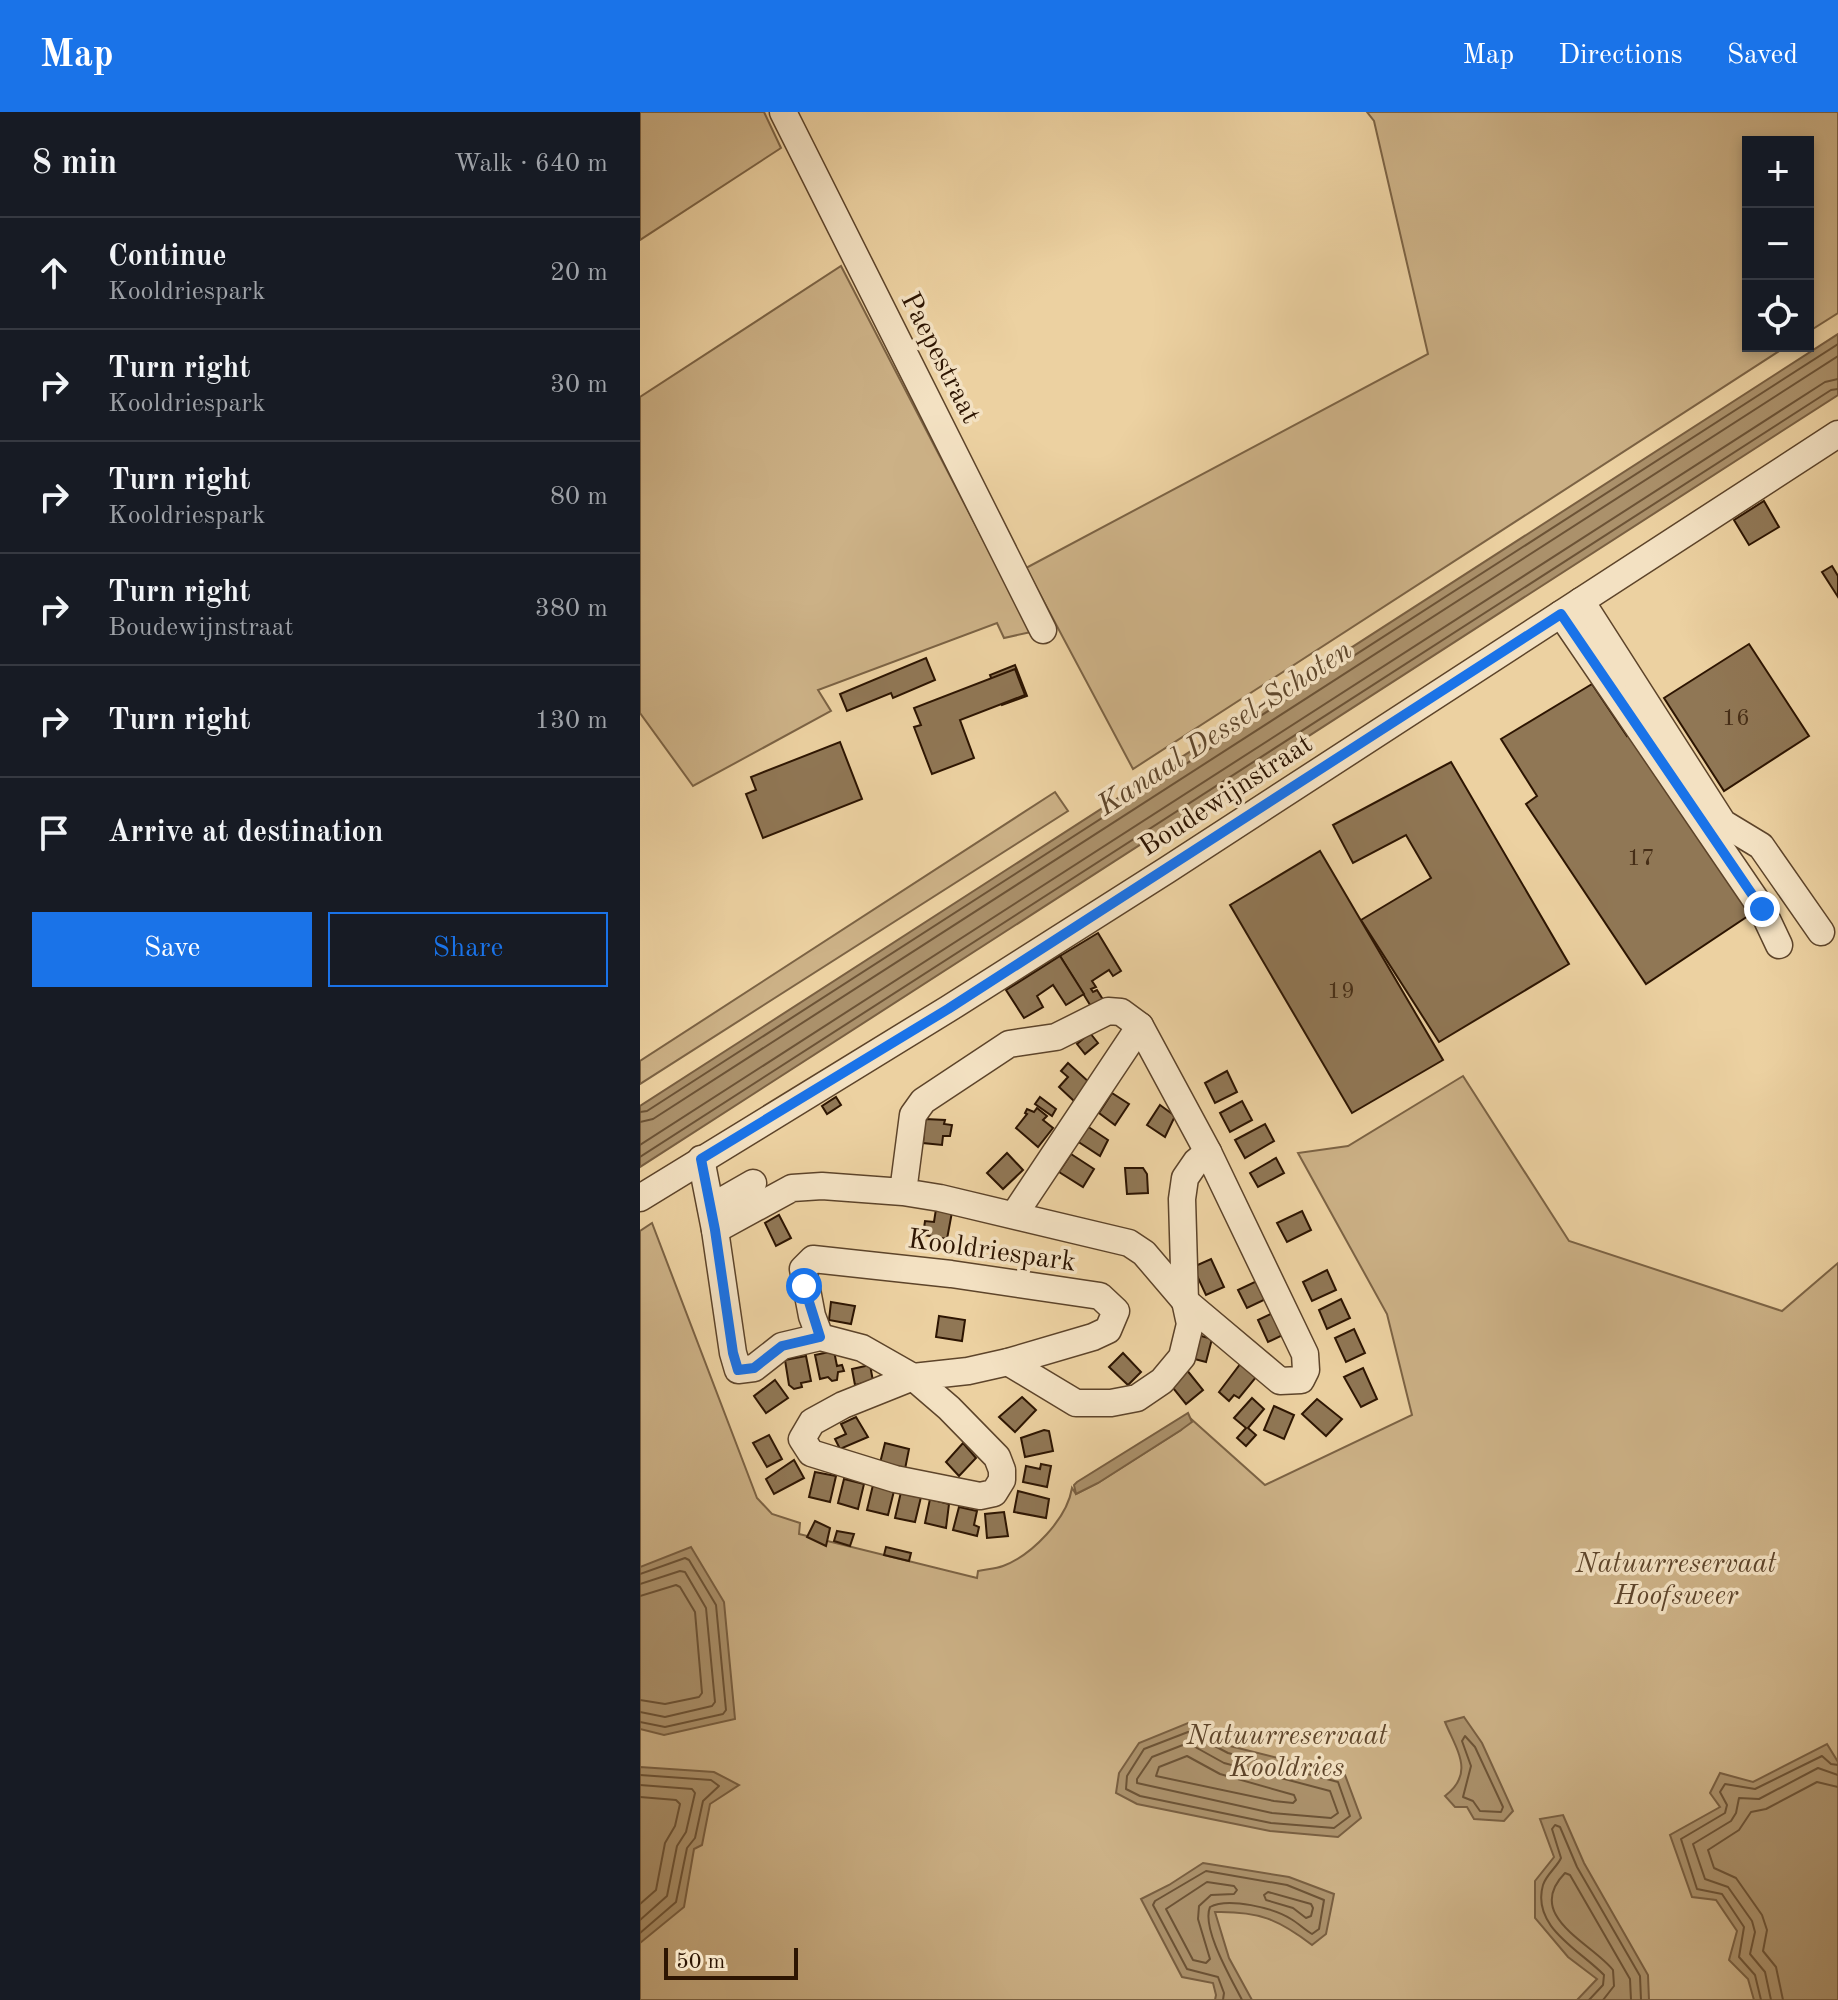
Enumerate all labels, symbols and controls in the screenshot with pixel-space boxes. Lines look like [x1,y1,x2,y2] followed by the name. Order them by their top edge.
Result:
[40,37,114,75] text: Map
[1462,42,1514,70] text: Map
[1558,42,1683,70] text: Directions
[1727,42,1798,70] text: Saved
[1742,136,1814,352] map controls
[1742,136,1814,208] button: +
[32,147,117,181] text: 8 min
[454,151,608,177] text: Walk · 640 m
[1742,208,1814,280] button: −
[108,242,227,272] text: Continue
[32,251,76,295] icon: ahead
[550,260,608,286] text: 20 m
[108,279,265,305] text: Kooldriespark
[1742,280,1814,352] button: locate
[894,288,984,428] street label: Paepestraat
[108,354,250,384] text: Turn right
[32,363,76,407] icon: right
[550,372,608,398] text: 30 m
[108,391,265,417] text: Kooldriespark
[108,466,250,496] text: Turn right
[32,475,76,519] icon: right
[550,484,608,510] text: 80 m
[108,503,265,529] text: Kooldriespark
[108,578,250,608] text: Turn right
[32,587,76,631] icon: right
[535,596,608,622] text: 380 m
[108,615,294,641] text: Boudewijnstraat
[1092,635,1358,823] water label: Kanaal Dessel-Schoten
[32,699,76,743] icon: right
[108,706,250,736] text: Turn right
[1722,707,1750,731] house number: 16
[535,708,608,734] text: 130 m
[1135,730,1318,863] street label: Boudewijnstraat
[32,811,76,855] icon: arrive
[108,818,383,848] text: Arrive at destination
[1627,847,1655,871] house number: 17
[1744,891,1780,927] route end
[32,912,312,987] button: Save
[328,912,608,987] button: Share
[1327,980,1355,1004] house number: 19
[906,1226,1077,1278] street label: Kooldriespark
[786,1268,822,1304] route start
[1574,1551,1778,1611] park label: Natuurreservaat Hoofsweer
[1185,1723,1389,1783] park label: Natuurreservaat Kooldries
[664,1944,798,1980] scale bar
[676,1951,725,1973] text: 50 m

